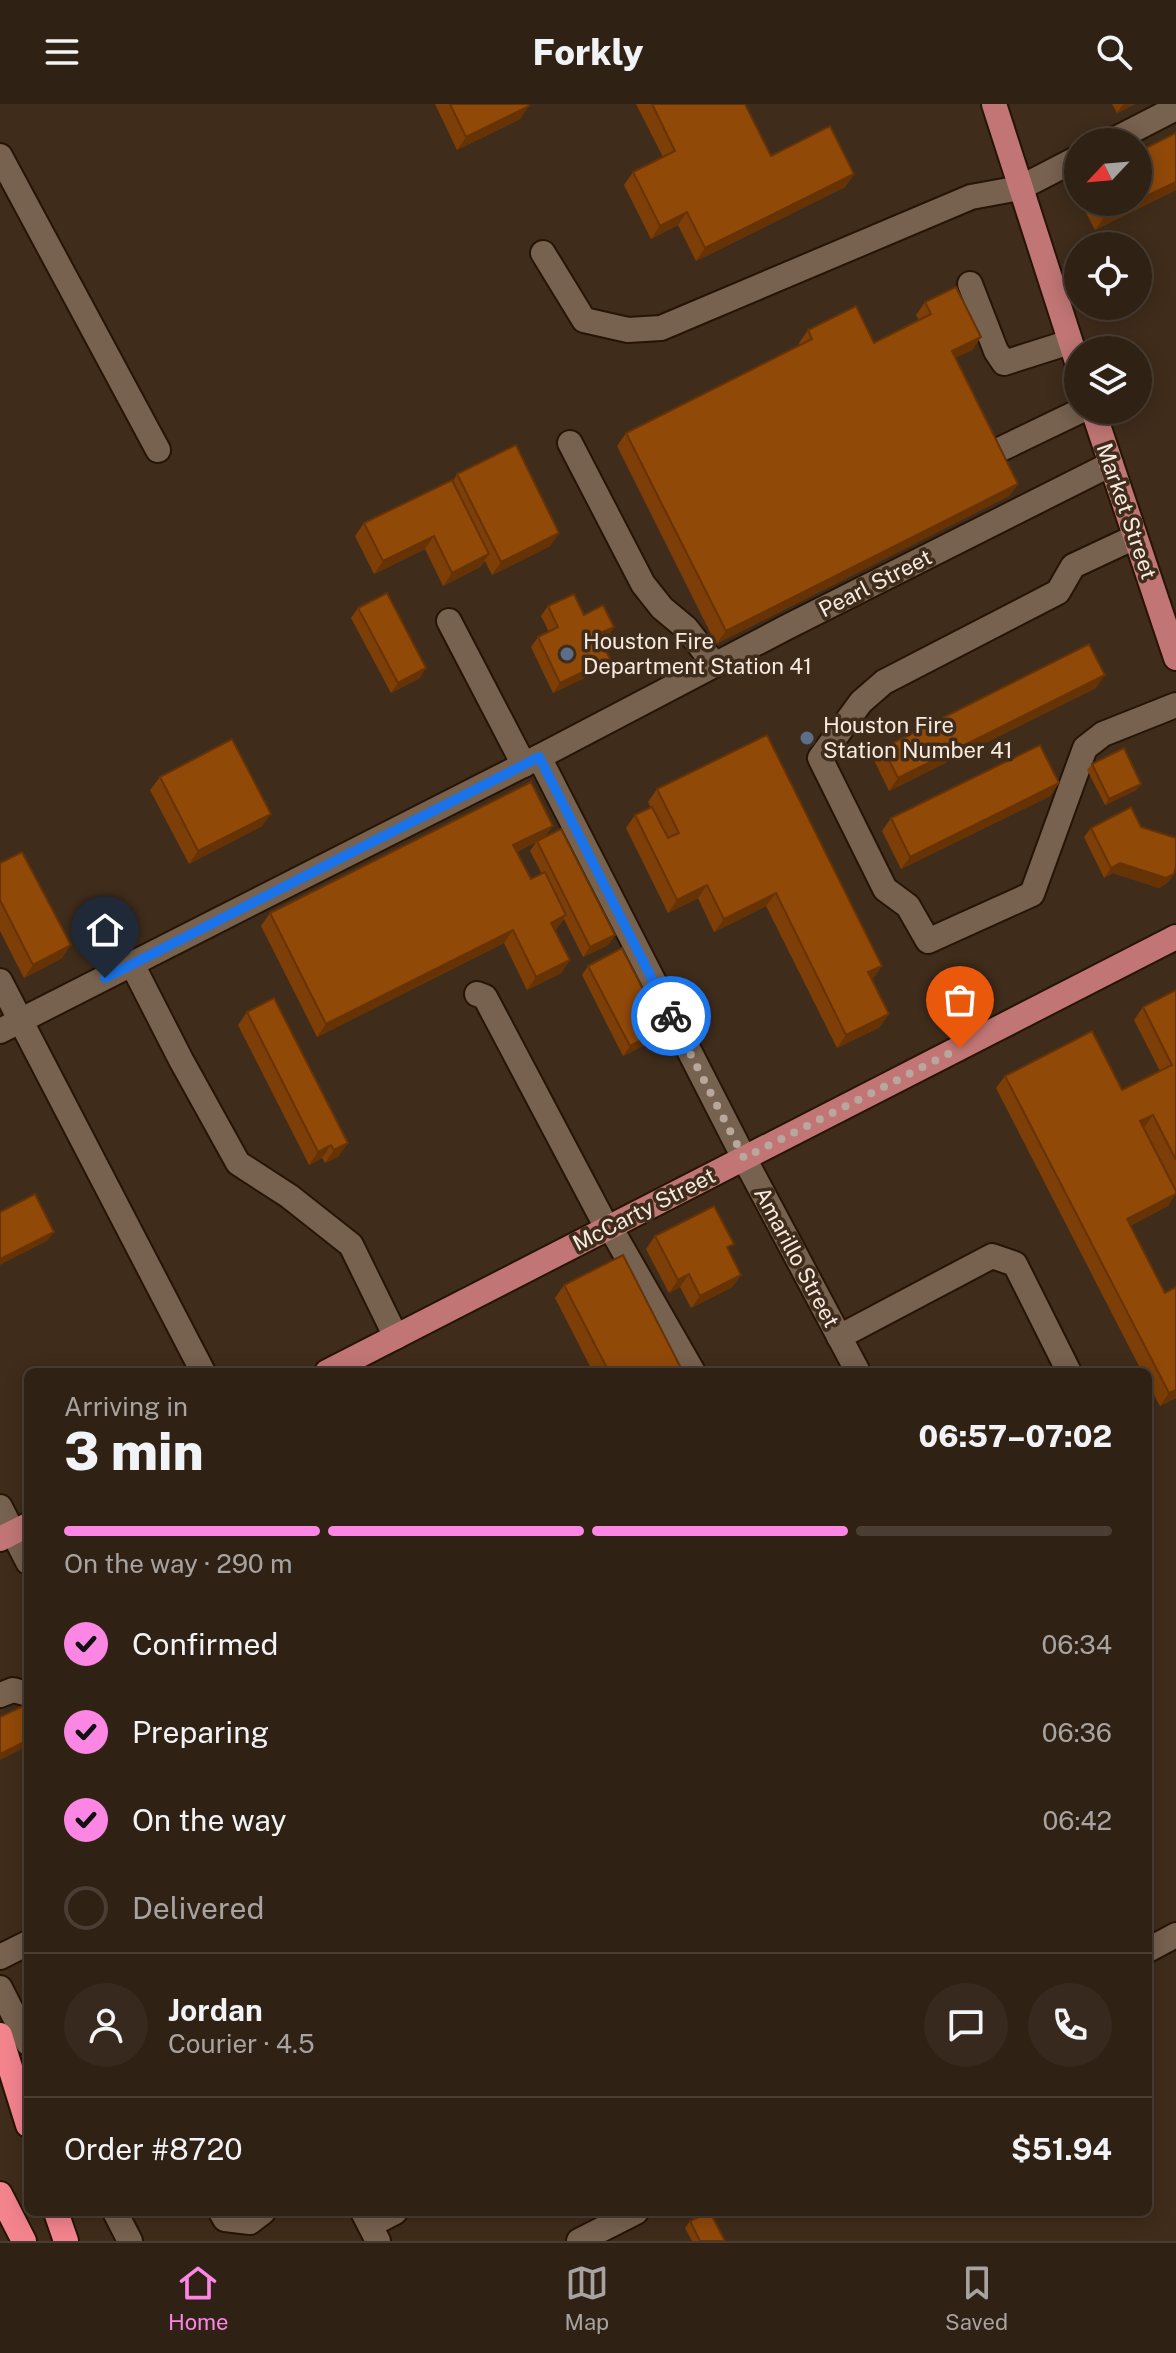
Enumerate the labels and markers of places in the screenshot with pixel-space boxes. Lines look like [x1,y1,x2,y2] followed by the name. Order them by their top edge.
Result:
[583,628,812,679] place label: Houston Fire Department Station 41
[558,645,576,663] marker: Houston Fire Department Station 41
[823,712,1013,763] place label: Houston Fire Station Number 41
[798,729,816,747] marker: Houston Fire Station Number 41
[71,896,139,978] pin
[926,966,994,1048] pin

